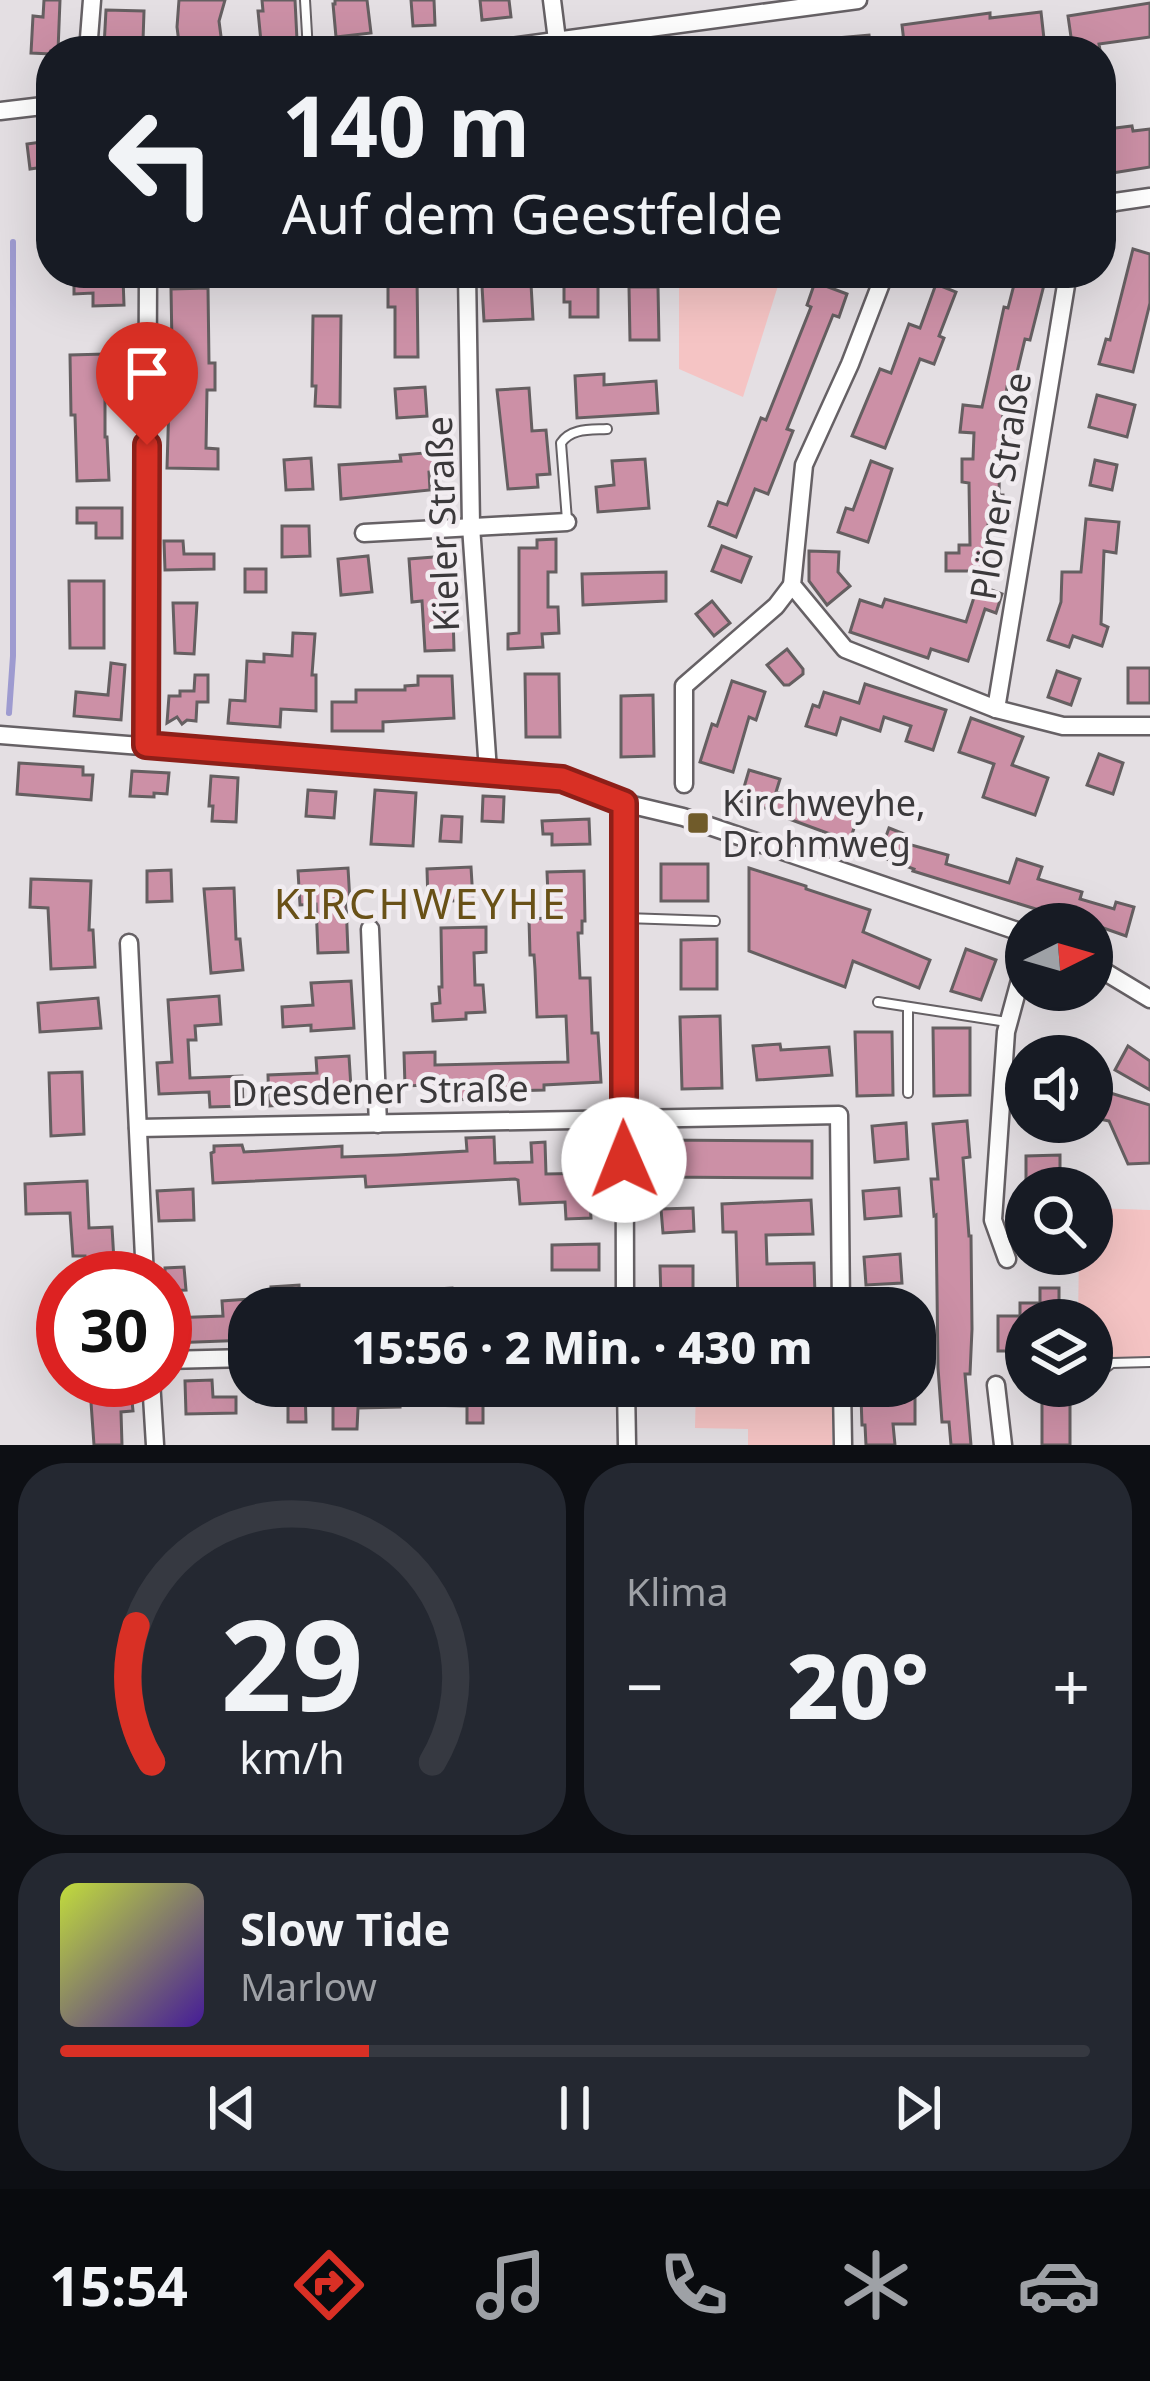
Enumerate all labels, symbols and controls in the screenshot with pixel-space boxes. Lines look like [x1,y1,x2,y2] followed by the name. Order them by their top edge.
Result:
[282,67,530,182] text: 140 m
[84,84,240,240] icon: left
[282,176,783,250] text: Auf dem Geestfelde
[96,322,198,445] pin
[114,340,180,406] icon: arrive
[958,369,1042,603] street label: Plöner Straße
[414,415,470,633] street label: Kieler Straße
[722,778,926,868] place label: Kirchweyhe, Drohmweg
[685,810,711,836] marker: Kirchweyhe, Drohmweg
[274,874,568,931] district label: KIRCHWEYHE
[1005,903,1113,1011] north arrow
[1005,903,1113,1407] map controls
[1005,1035,1113,1143] button: sound
[231,1063,529,1117] street label: Dresdener Straße
[561,1097,687,1223] position arrow
[1005,1167,1113,1275] button: search
[36,1251,192,1407] speed limit sign: 30
[1005,1299,1113,1407] button: layers
[352,1316,812,1377] text: 15:56 · 2 Min. · 430 m
[626,1564,729,1617] text: Klima
[221,1578,363,1748] text: 29
[787,1623,929,1745] text: 20°
[626,1640,664,1730] text: −
[1052,1640,1090,1730] text: +
[239,1728,345,1787] text: km/h
[240,1898,450,1959] text: Slow Tide
[240,1959,377,2012] text: Marlow
[199,2075,265,2141] icon: previous
[542,2075,608,2141] icon: pause
[885,2075,951,2141] icon: next
[287,2243,371,2327] icon: directions
[469,2243,553,2327] icon: music
[652,2243,736,2327] icon: phone
[834,2243,918,2327] icon: climate
[1017,2243,1101,2327] icon: car
[49,2248,188,2322] text: 15:54

